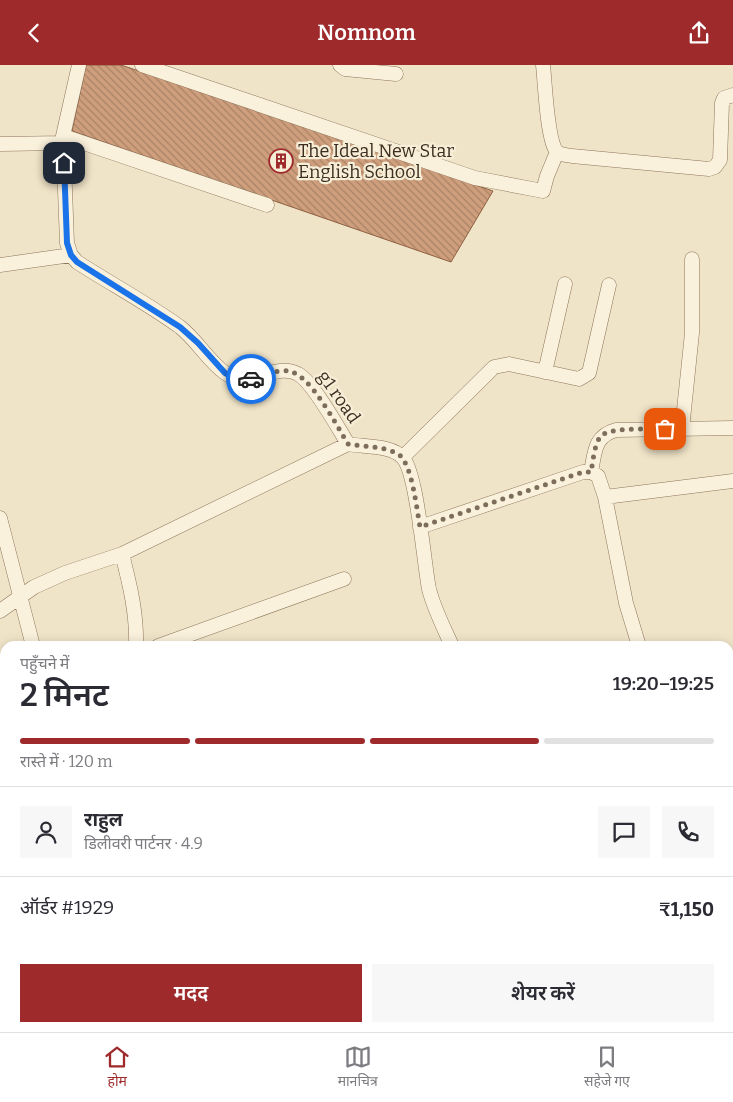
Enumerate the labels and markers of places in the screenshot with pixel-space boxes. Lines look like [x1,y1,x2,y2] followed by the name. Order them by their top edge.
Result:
[298,140,454,183] place label: The Ideal New Star English School
[43,142,85,184] pin
[268,148,294,174] building icon: The Ideal New Star English School
[644,408,686,450] pin

